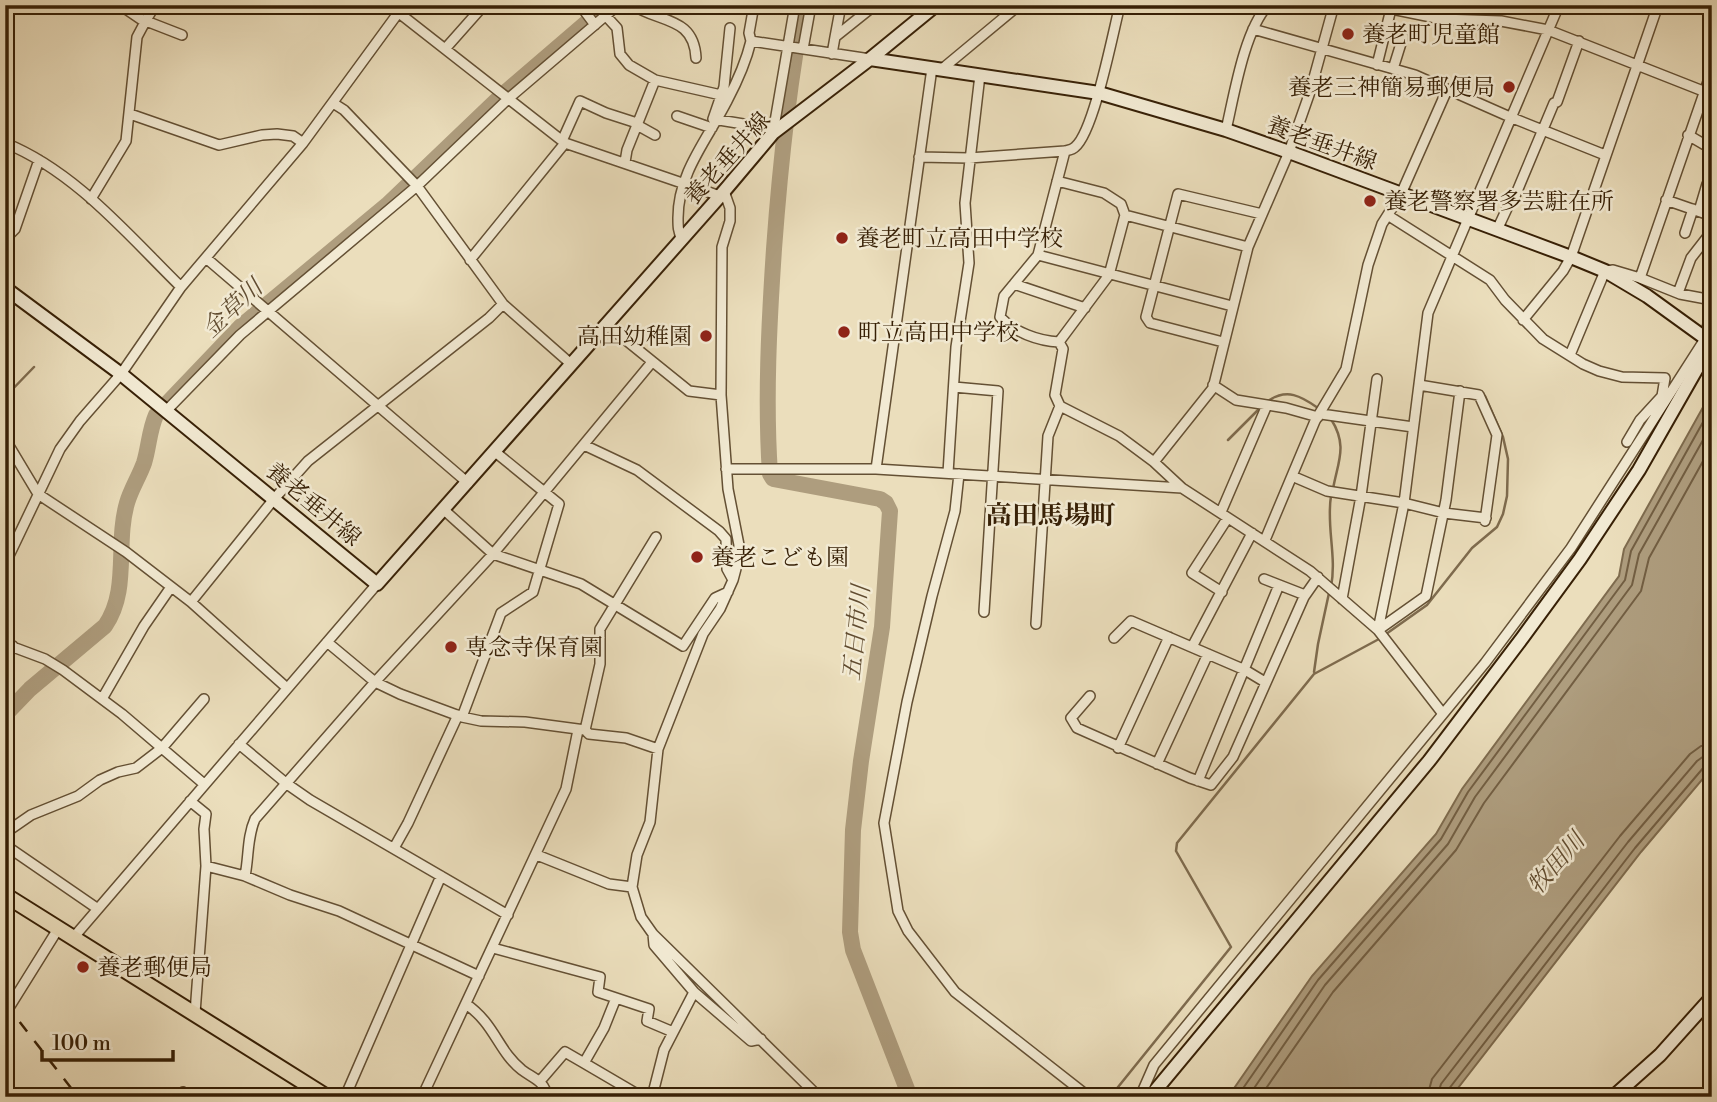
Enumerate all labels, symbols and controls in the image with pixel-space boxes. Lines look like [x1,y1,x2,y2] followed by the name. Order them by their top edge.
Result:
[1362,21,1500,49] place label: 養老町児童館
[1340,26,1356,42] marker: 養老町児童館
[1288,74,1495,102] place label: 養老三神簡易郵便局
[1501,79,1517,95] marker: 養老三神簡易郵便局
[679,107,777,211] street label: 養老垂井線
[1263,111,1380,177] street label: 養老垂井線
[1384,188,1614,216] place label: 養老警察署多芸駐在所
[1362,193,1378,209] marker: 養老警察署多芸駐在所
[856,225,1063,253] place label: 養老町立高田中学校
[834,230,850,246] marker: 養老町立高田中学校
[196,271,271,344] water label: 金草川
[858,319,1019,347] place label: 町立高田中学校
[577,323,692,351] place label: 高田幼稚園
[836,324,852,340] marker: 町立高田中学校
[698,328,714,344] marker: 高田幼稚園
[260,457,366,552] street label: 養老垂井線
[986,500,1116,532] district label: 高田馬場町
[711,544,849,572] place label: 養老こども園
[689,549,705,565] marker: 養老こども園
[837,581,877,682] water label: 五日市川
[465,634,603,662] place label: 専念寺保育園
[443,639,459,655] marker: 専念寺保育園
[1522,824,1594,901] water label: 牧田川
[97,954,212,982] place label: 養老郵便局
[75,959,91,975] marker: 養老郵便局
[42,1018,173,1062] scale bar
[52,1031,111,1057] text: 100 m

